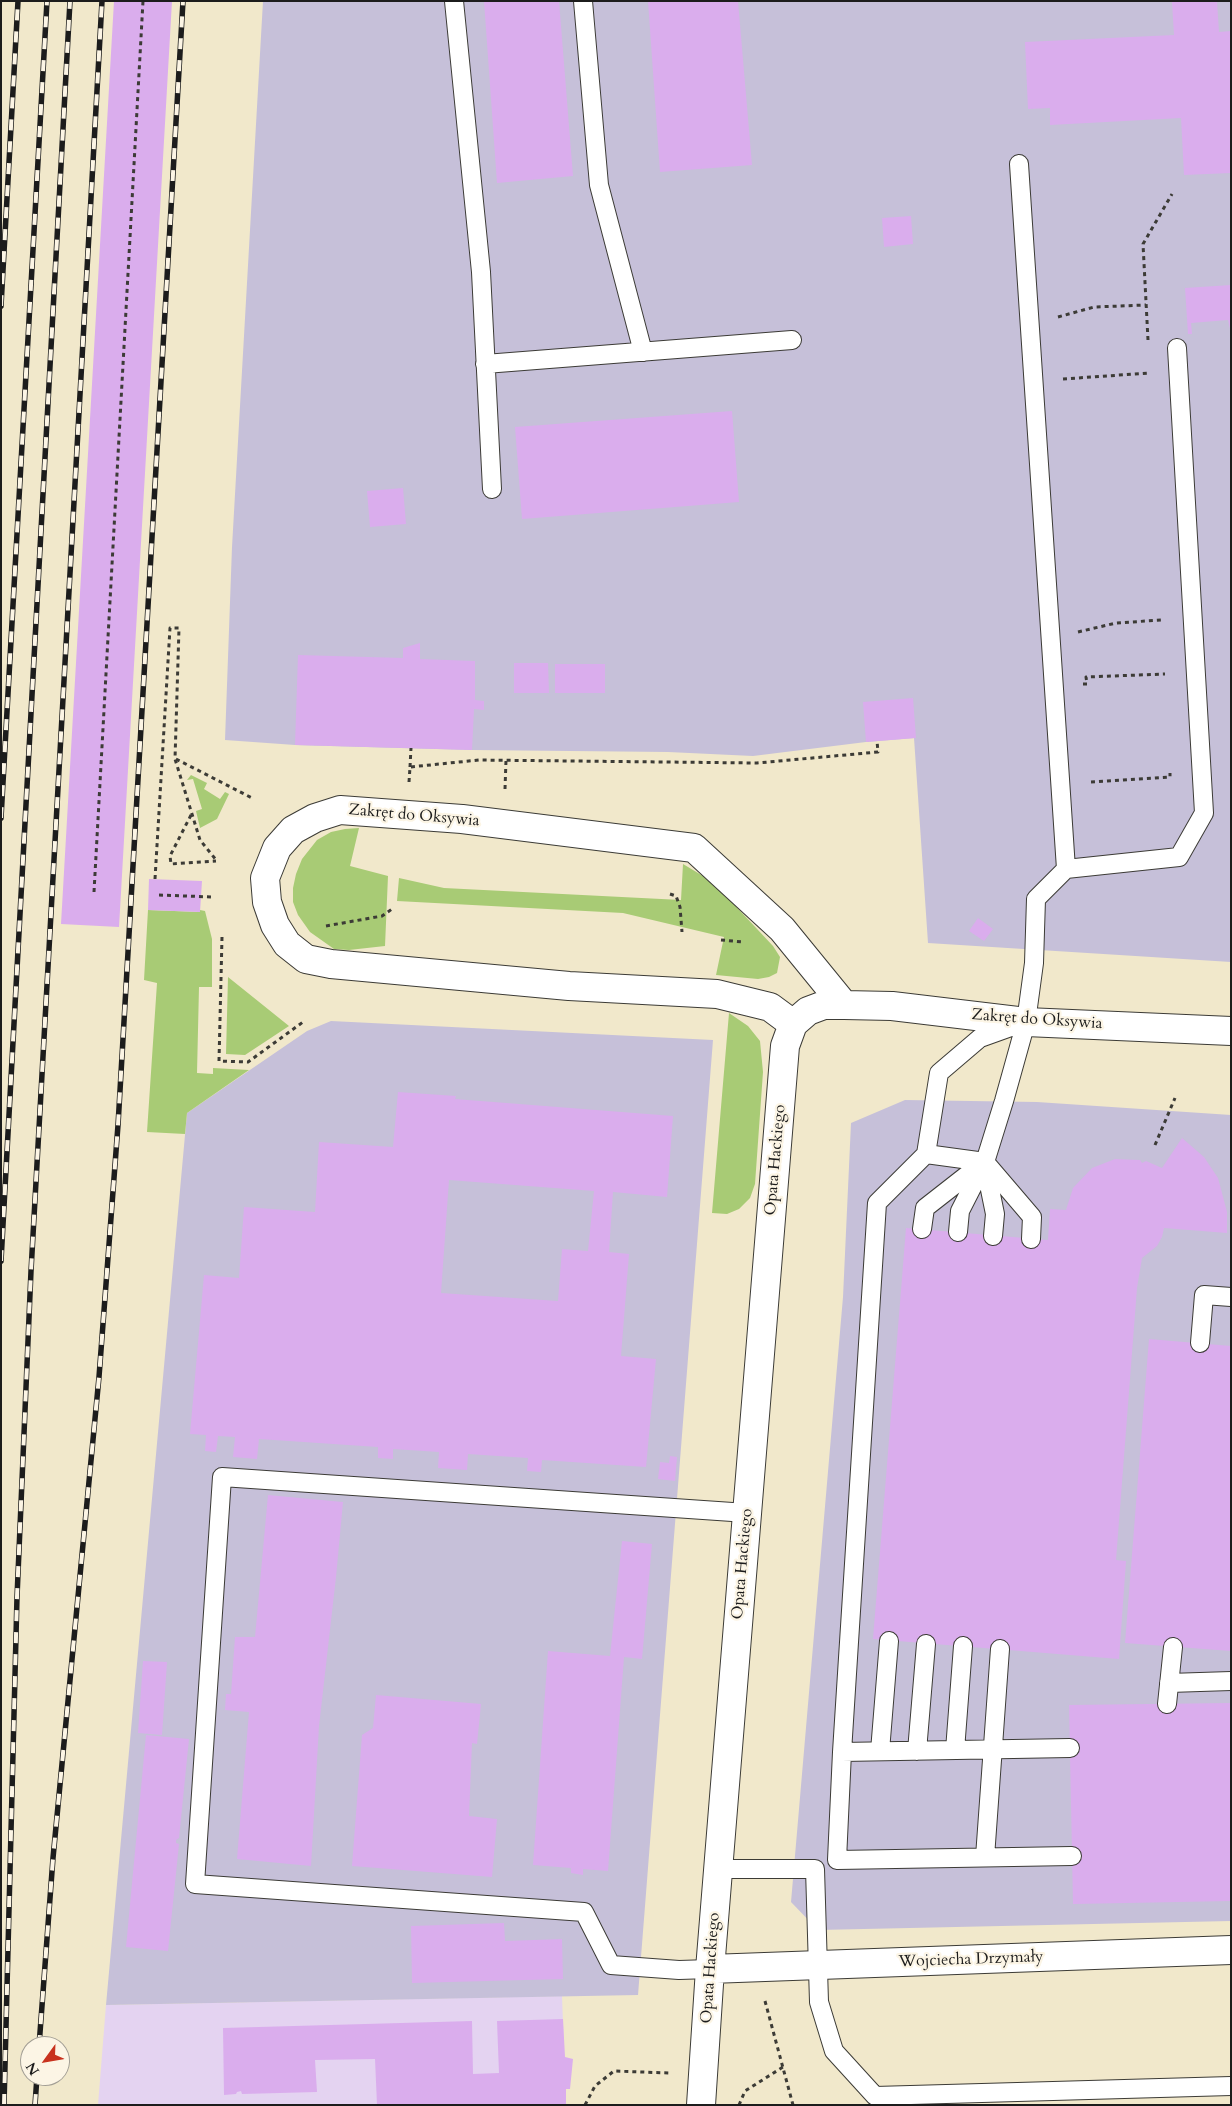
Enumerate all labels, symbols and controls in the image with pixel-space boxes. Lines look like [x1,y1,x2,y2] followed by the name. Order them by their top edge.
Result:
[348,801,480,831] street label: Zakręt do Oksywia
[971,1006,1103,1034] street label: Zakręt do Oksywia
[762,1104,790,1216] street label: Opata Hackiego
[729,1508,757,1620] street label: Opata Hackiego
[698,1912,724,2024] street label: Opata Hackiego
[898,1948,1044,1972] street label: Wojciecha Drzymały
[20,2036,70,2086] north arrow
[21,2058,44,2079] text: N

